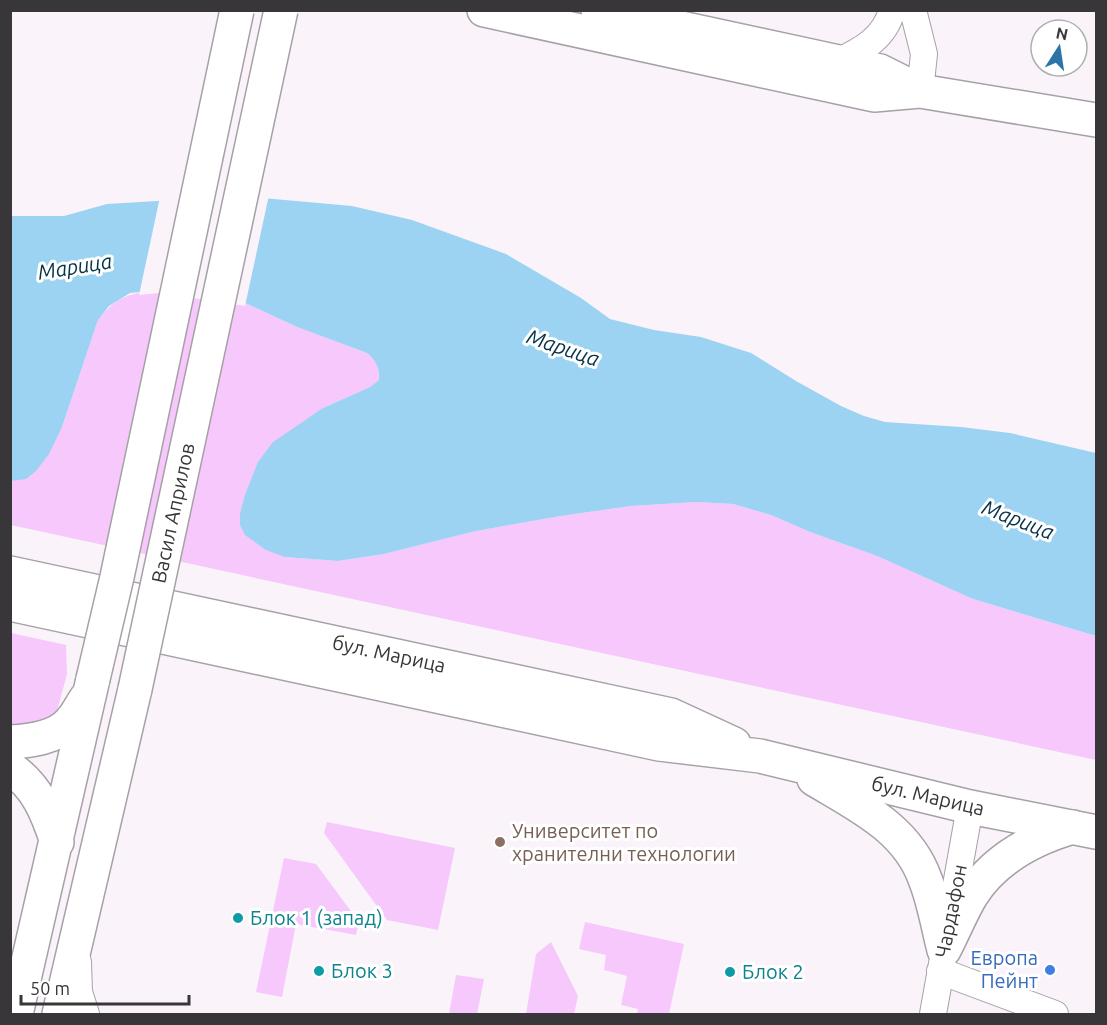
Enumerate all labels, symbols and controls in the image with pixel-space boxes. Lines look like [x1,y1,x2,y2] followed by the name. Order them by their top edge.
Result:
[1029,18,1089,78] north arrow
[1054,23,1070,43] text: N
[36,248,114,284] water label: Марица
[524,324,603,371] water label: Марица
[146,441,199,585] street label: Васил Априлов
[979,494,1058,544] water label: Марица
[330,630,448,677] street label: бул. Марица
[869,771,987,820] street label: бул. Марица
[512,819,736,865] place label: Университет по хранителни технологии
[493,835,507,849] marker: Университет по хранителни технологии
[930,862,971,960] street label: Чардафон
[250,906,383,929] place label: Блок 1 (запад)
[231,911,245,925] marker: Блок 1 (запад)
[971,946,1038,992] place label: Европа Пейнт
[331,959,393,982] place label: Блок 3
[742,960,804,983] place label: Блок 2
[1043,963,1057,977] marker: Европа Пейнт
[312,964,326,978] marker: Блок 3
[723,965,737,979] marker: Блок 2
[21,968,189,1006] scale bar
[30,978,70,998] text: 50 m

